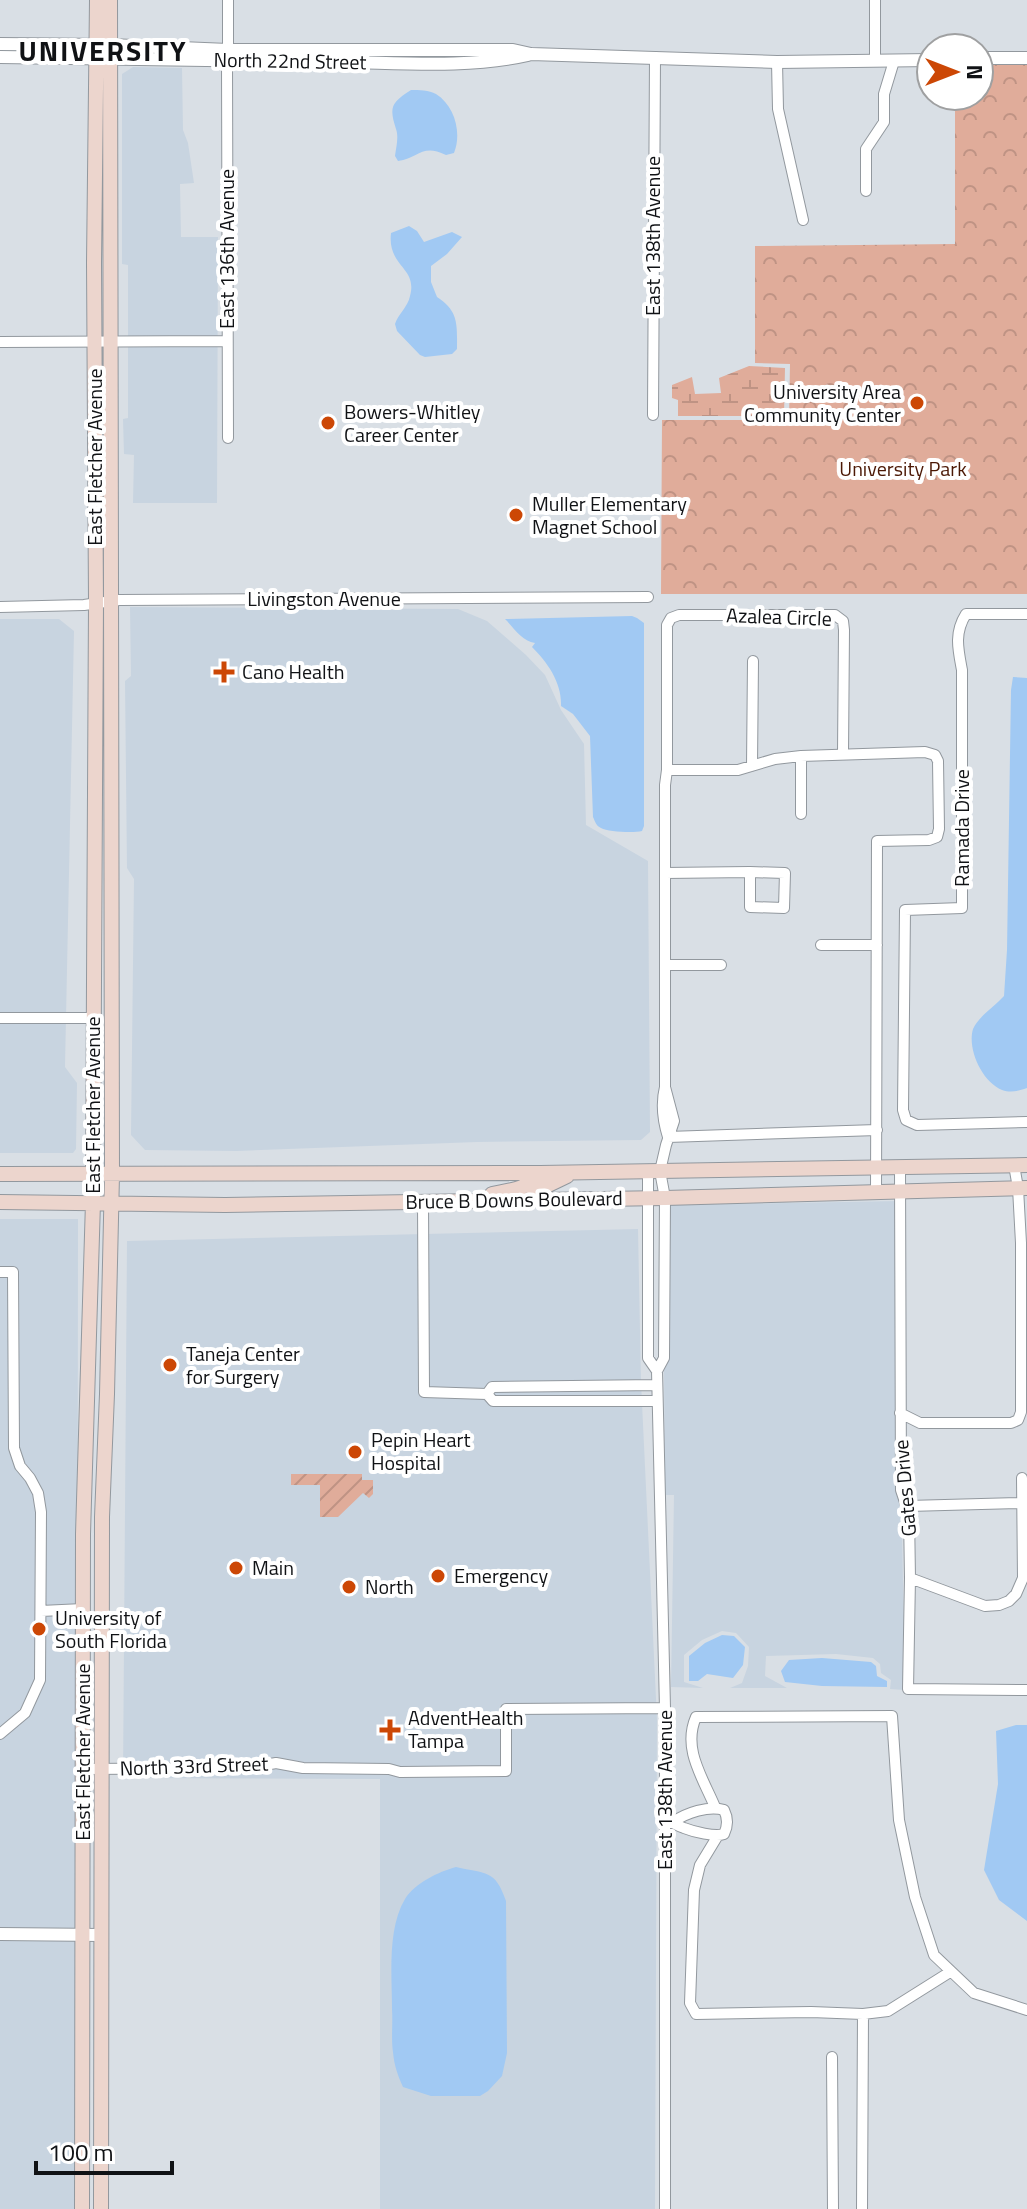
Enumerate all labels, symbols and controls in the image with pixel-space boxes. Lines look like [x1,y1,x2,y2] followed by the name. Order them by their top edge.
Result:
[18,29,188,72] district label: UNIVERSITY
[915,32,995,112] north arrow
[213,44,367,77] street label: North 22nd Street
[958,64,992,80] text: N
[637,156,668,316] street label: East 138th Avenue
[211,169,242,329] street label: East 136th Avenue
[79,368,110,546] street label: East Fletcher Avenue
[744,376,901,430] place label: University Area Community Center
[908,394,926,412] marker: University Area Community Center
[344,396,481,450] place label: Bowers-Whitley Career Center
[319,414,337,432] marker: Bowers-Whitley Career Center
[839,453,967,484] park label: University Park
[532,488,687,542] place label: Muller Elementary Magnet School
[507,506,525,524] marker: Muller Elementary Magnet School
[247,583,401,614] street label: Livingston Avenue
[726,599,832,634] street label: Azalea Circle
[242,656,345,687] place label: Cano Health
[213,661,235,683] marker: Cano Health
[946,769,977,887] street label: Ramada Drive
[77,1016,108,1194] street label: East Fletcher Avenue
[405,1182,623,1217] street label: Bruce B Downs Boulevard
[186,1338,300,1392] place label: Taneja Center for Surgery
[161,1356,179,1374] marker: Taneja Center for Surgery
[371,1424,470,1478] place label: Pepin Heart Hospital
[885,1438,924,1538] street label: Gates Drive
[346,1443,364,1461] marker: Pepin Heart Hospital
[252,1552,294,1583] place label: Main
[227,1559,245,1577] marker: Main
[454,1560,548,1591] place label: Emergency
[429,1567,447,1585] marker: Emergency
[365,1571,414,1602] place label: North
[340,1578,358,1596] marker: North
[55,1602,167,1656] place label: University of South Florida
[30,1620,48,1638] marker: University of South Florida
[67,1663,98,1841] street label: East Fletcher Avenue
[408,1702,524,1756] place label: AdventHealth Tampa
[649,1710,680,1870] street label: East 138th Avenue
[379,1719,401,1741] marker: AdventHealth Tampa
[119,1747,269,1784] street label: North 33rd Street
[36,2125,172,2175] scale bar
[48,2134,114,2170] text: 100 m

